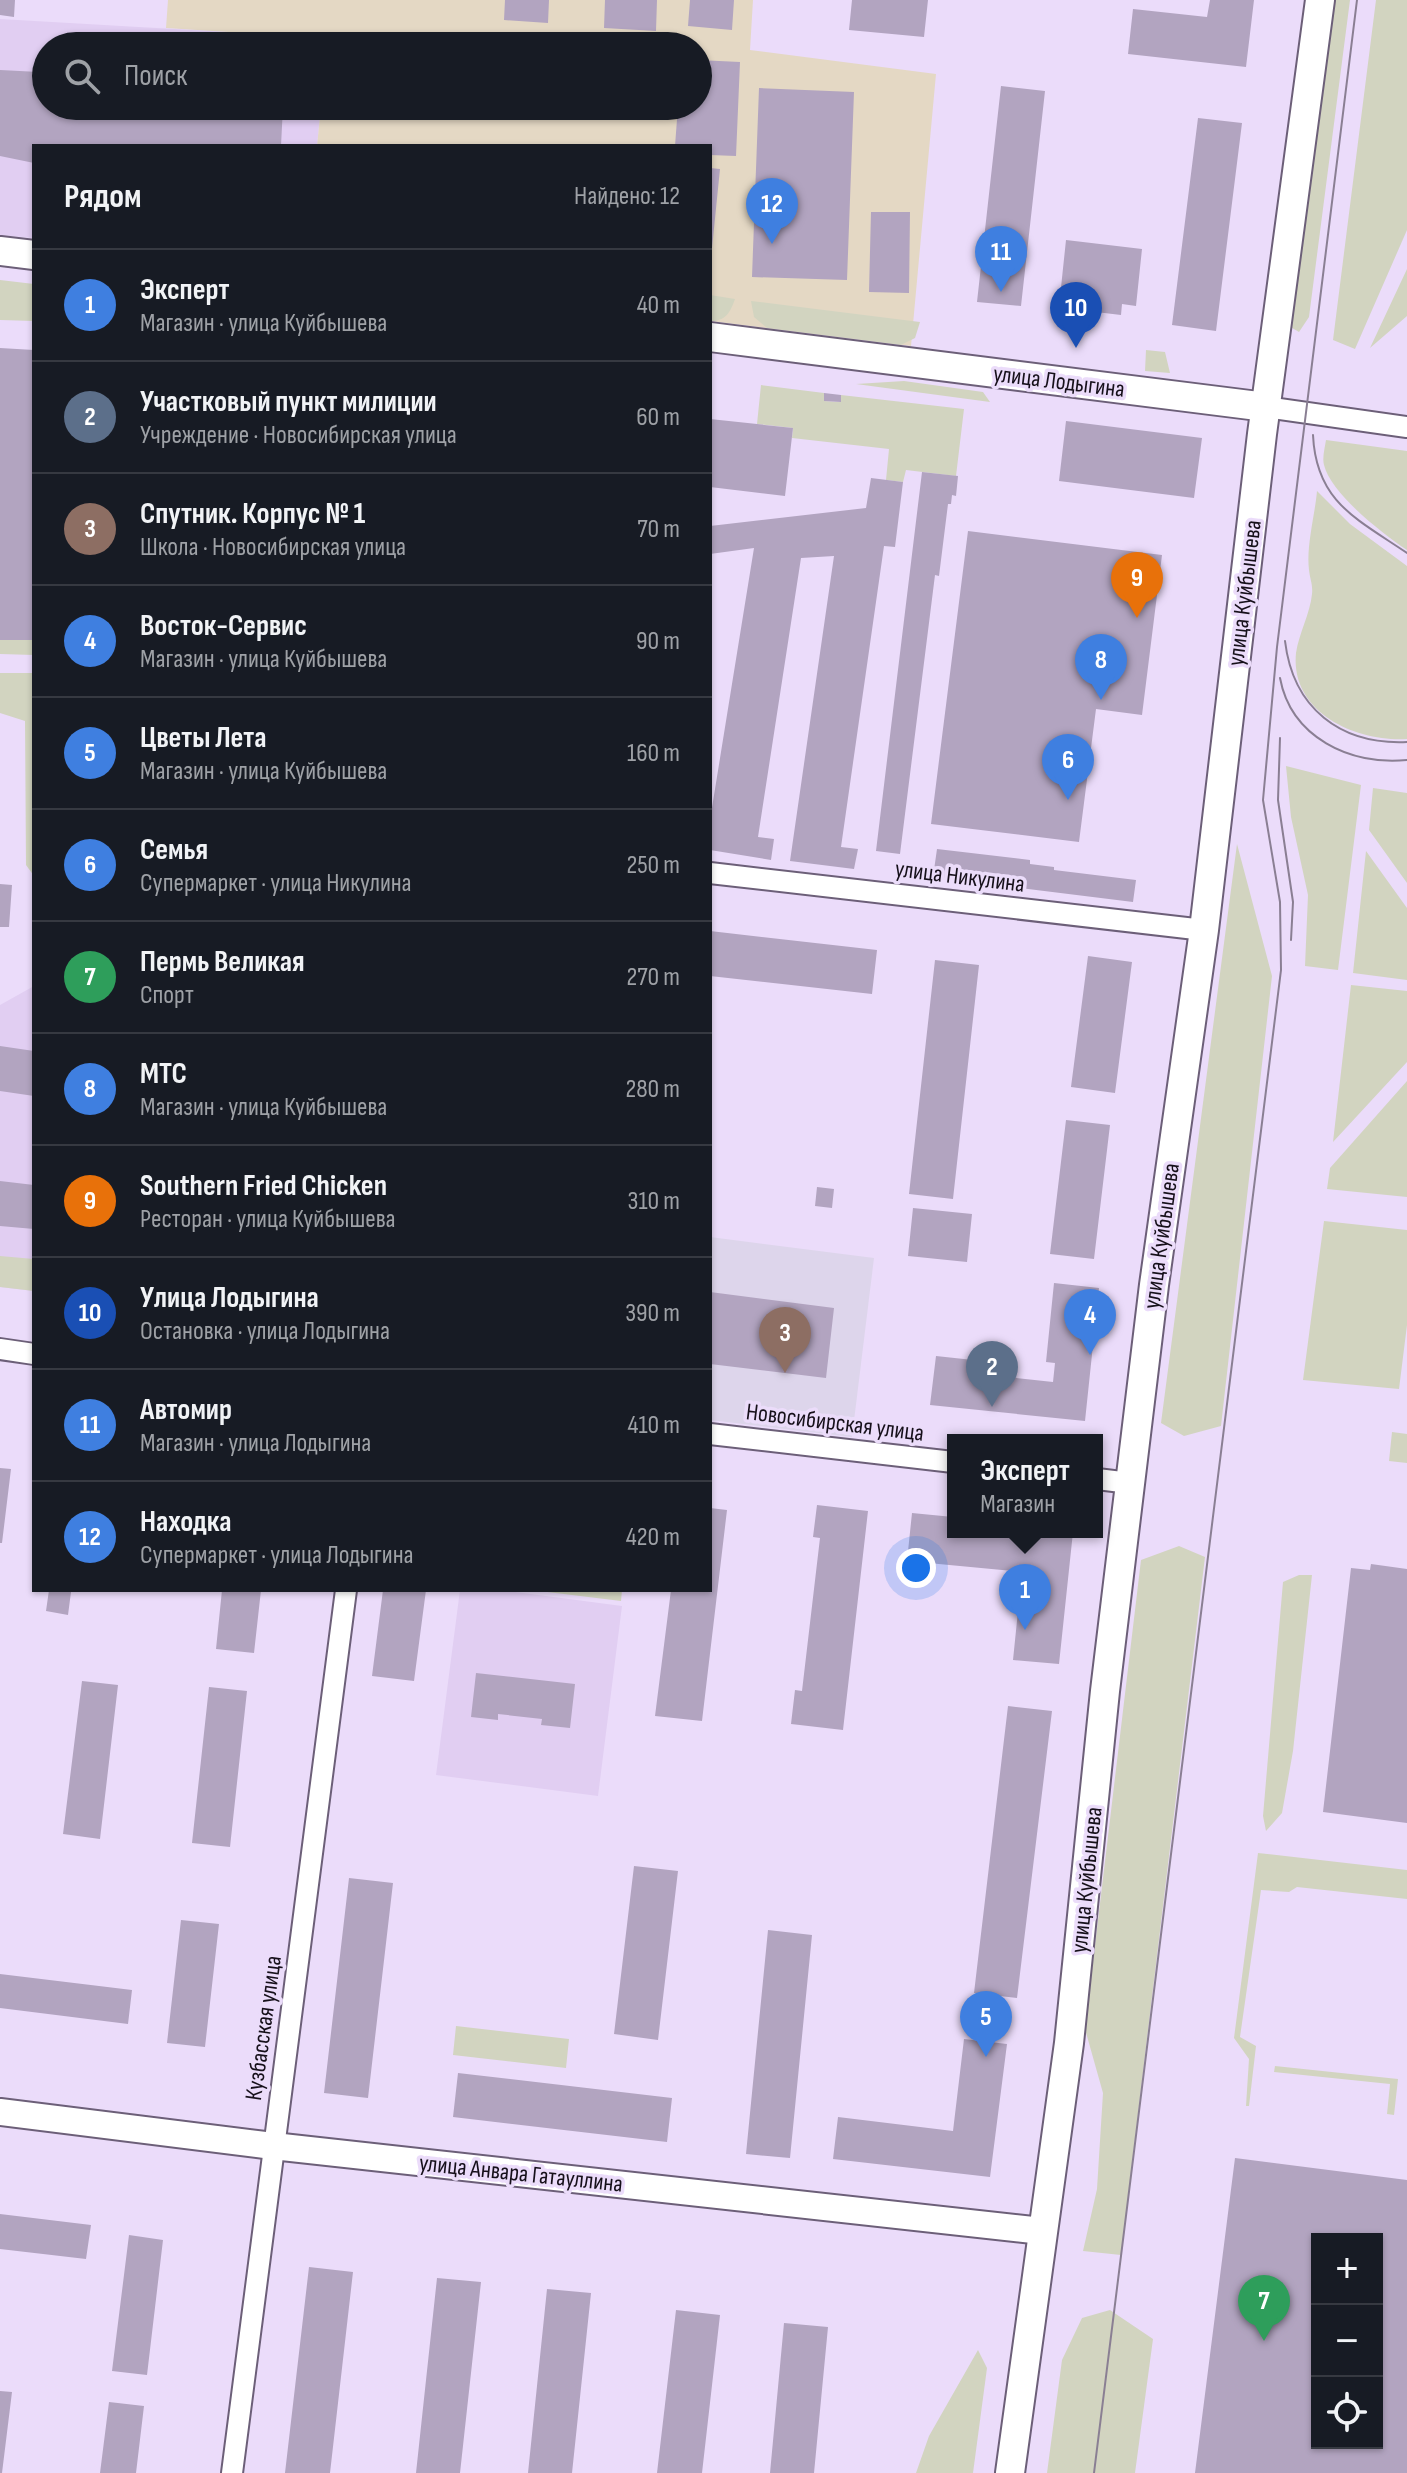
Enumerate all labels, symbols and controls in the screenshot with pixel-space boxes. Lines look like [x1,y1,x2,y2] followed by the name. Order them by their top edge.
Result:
[32,32,712,120] search box
[60,54,104,98] icon: search
[124,58,187,94] text: Поиск
[64,176,142,217] text: Рядом
[746,178,798,244] pin: 12
[574,181,680,212] text: Найдено: 12
[975,226,1027,292] pin: 11
[140,272,229,308] text: Эксперт
[1050,282,1102,348] pin: 10
[85,290,95,321] text: 1
[637,290,680,321] text: 40 m
[140,308,387,339] text: Магазин · улица Куйбышева
[992,359,1126,404] street label: улица Лодыгина
[140,384,437,420] text: Участковый пункт милиции
[84,402,96,433] text: 2
[636,402,680,433] text: 60 m
[140,420,457,451] text: Учреждение · Новосибирская улица
[140,496,365,532] text: Спутник. Корпус № 1
[84,514,96,545] text: 3
[637,514,680,545] text: 70 m
[1221,518,1268,668] street label: улица Куйбышева
[140,532,406,563] text: Школа · Новосибирская улица
[1111,552,1163,618] pin: 9
[140,608,307,644] text: Восток-Сервис
[84,626,96,657] text: 4
[636,626,680,657] text: 90 m
[1075,634,1127,700] pin: 8
[140,644,387,675] text: Магазин · улица Куйбышева
[140,720,267,756] text: Цветы Лета
[1042,734,1094,800] pin: 6
[84,738,96,769] text: 5
[627,738,680,769] text: 160 m
[140,756,387,787] text: Магазин · улица Куйбышева
[140,832,208,868] text: Семья
[84,850,96,881] text: 6
[626,850,680,881] text: 250 m
[893,854,1026,899] street label: улица Никулина
[140,868,412,899] text: Супермаркет · улица Никулина
[140,944,305,980] text: Пермь Великая
[84,962,96,993] text: 7
[627,962,680,993] text: 270 m
[140,980,194,1011] text: Спорт
[140,1056,187,1092] text: МТС
[84,1074,96,1105] text: 8
[625,1074,680,1105] text: 280 m
[140,1092,387,1123] text: Магазин · улица Куйбышева
[1137,1161,1186,1311] street label: улица Куйбышева
[140,1168,387,1204] text: Southern Fried Chicken
[84,1186,96,1217] text: 9
[628,1186,680,1217] text: 310 m
[140,1204,395,1235] text: Ресторан · улица Куйбышева
[140,1280,319,1316] text: Улица Лодыгина
[1064,1289,1116,1355] pin: 4
[79,1298,101,1329] text: 10
[625,1298,680,1329] text: 390 m
[759,1307,811,1373] pin: 3
[140,1316,390,1347] text: Остановка · улица Лодыгина
[966,1341,1018,1407] pin: 2
[140,1392,232,1428] text: Автомир
[744,1397,926,1448] street label: Новосибирская улица
[80,1410,100,1441] text: 11
[628,1410,680,1441] text: 410 m
[140,1428,371,1459] text: Магазин · улица Лодыгина
[947,1434,1103,1538] popup
[980,1453,1070,1489] text: Эксперт
[980,1489,1055,1520] text: Магазин
[140,1504,231,1540] text: Находка
[79,1522,101,1553] text: 12
[626,1522,680,1553] text: 420 m
[140,1540,414,1571] text: Супермаркет · улица Лодыгина
[896,1548,936,1588] your location
[999,1564,1051,1630] pin: 1
[1064,1805,1109,1955] street label: улица Куйбышева
[239,1954,288,2102] street label: Кузбасская улица
[960,1991,1012,2057] pin: 5
[418,2148,624,2199] street label: улица Анвара Гатауллина
[1311,2233,1383,2449] map controls
[1311,2233,1383,2305] button: +
[1238,2275,1290,2341] pin: 7
[1311,2305,1383,2377] button: −
[1311,2377,1383,2449] button: locate

